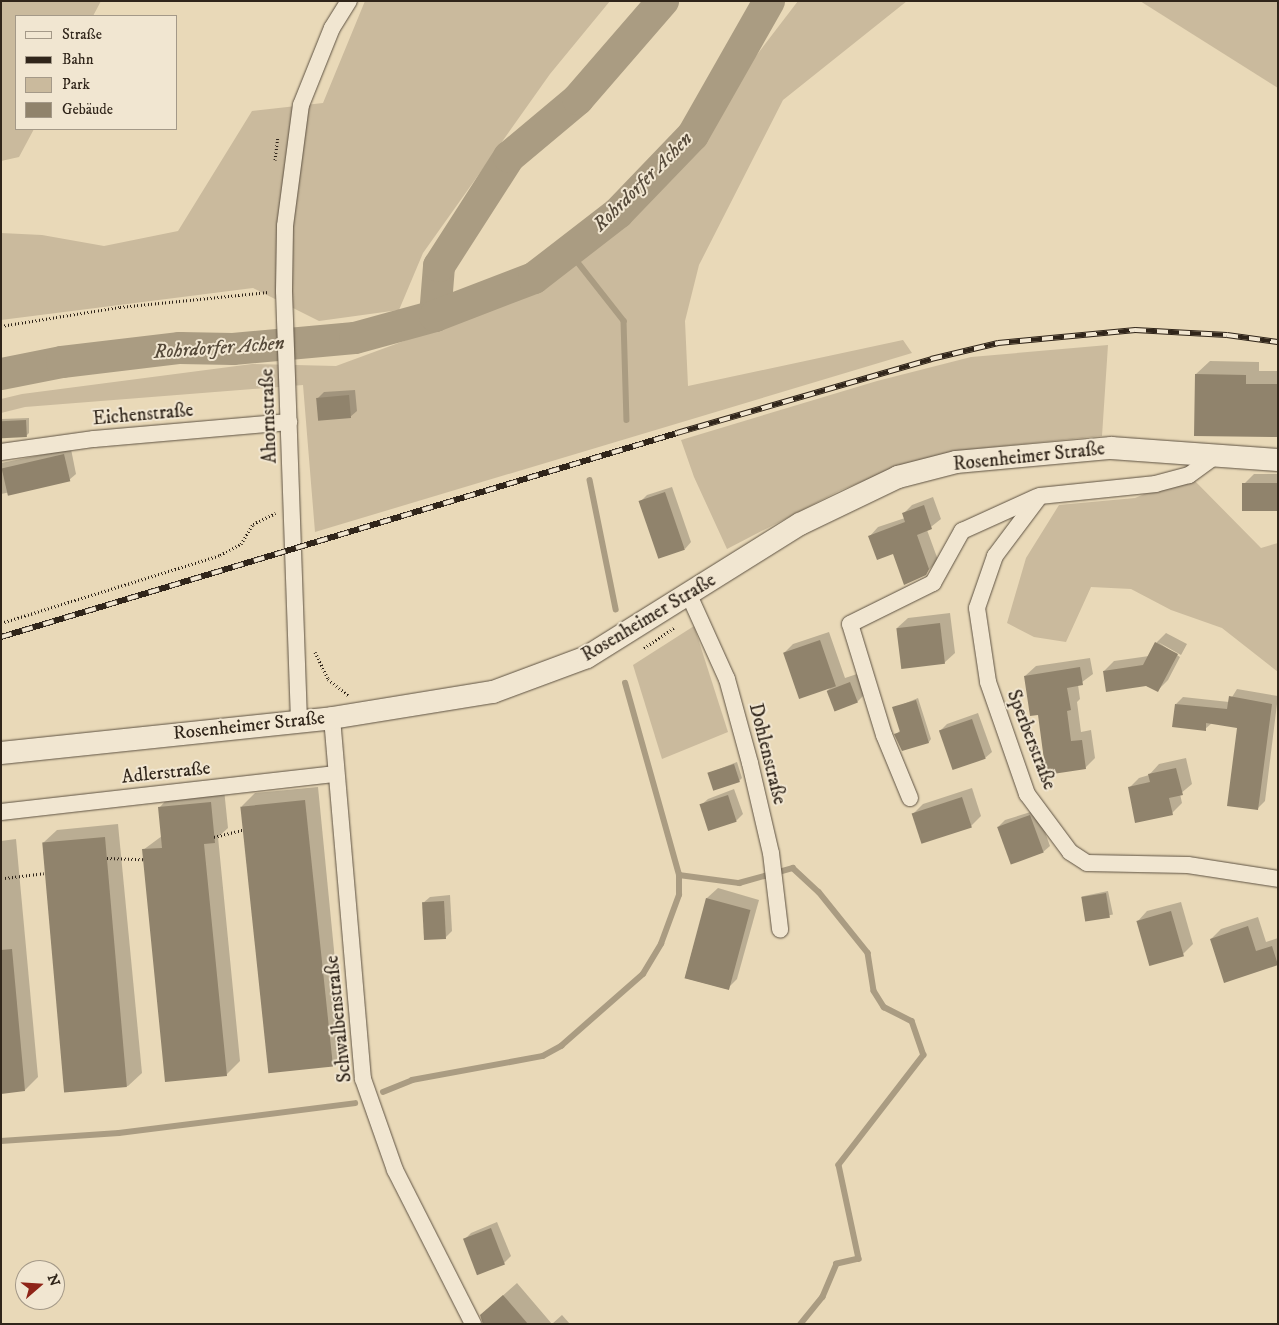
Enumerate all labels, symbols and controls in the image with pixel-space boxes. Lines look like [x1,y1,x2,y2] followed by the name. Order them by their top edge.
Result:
[15,15,178,130] legend
[62,25,102,44] text: Straße
[62,50,94,69] text: Bahn
[62,75,90,94] text: Park
[62,100,113,119] text: Gebäude
[588,127,698,237] water label: Rohrdorfer Achen
[153,331,285,365] water label: Rohrdorfer Achen
[256,368,282,464] street label: Ahornstraße
[92,399,194,431] street label: Eichenstraße
[952,438,1106,476] street label: Rosenheimer Straße
[578,569,720,667] street label: Rosenheimer Straße
[1002,687,1060,793] street label: Sperberstraße
[743,701,791,807] street label: Dohlenstraße
[172,707,326,745] street label: Rosenheimer Straße
[121,757,211,789] street label: Adlerstraße
[321,954,357,1084] street label: Schwalbenstraße
[15,1260,65,1310] north arrow
[43,1272,64,1289] text: N

